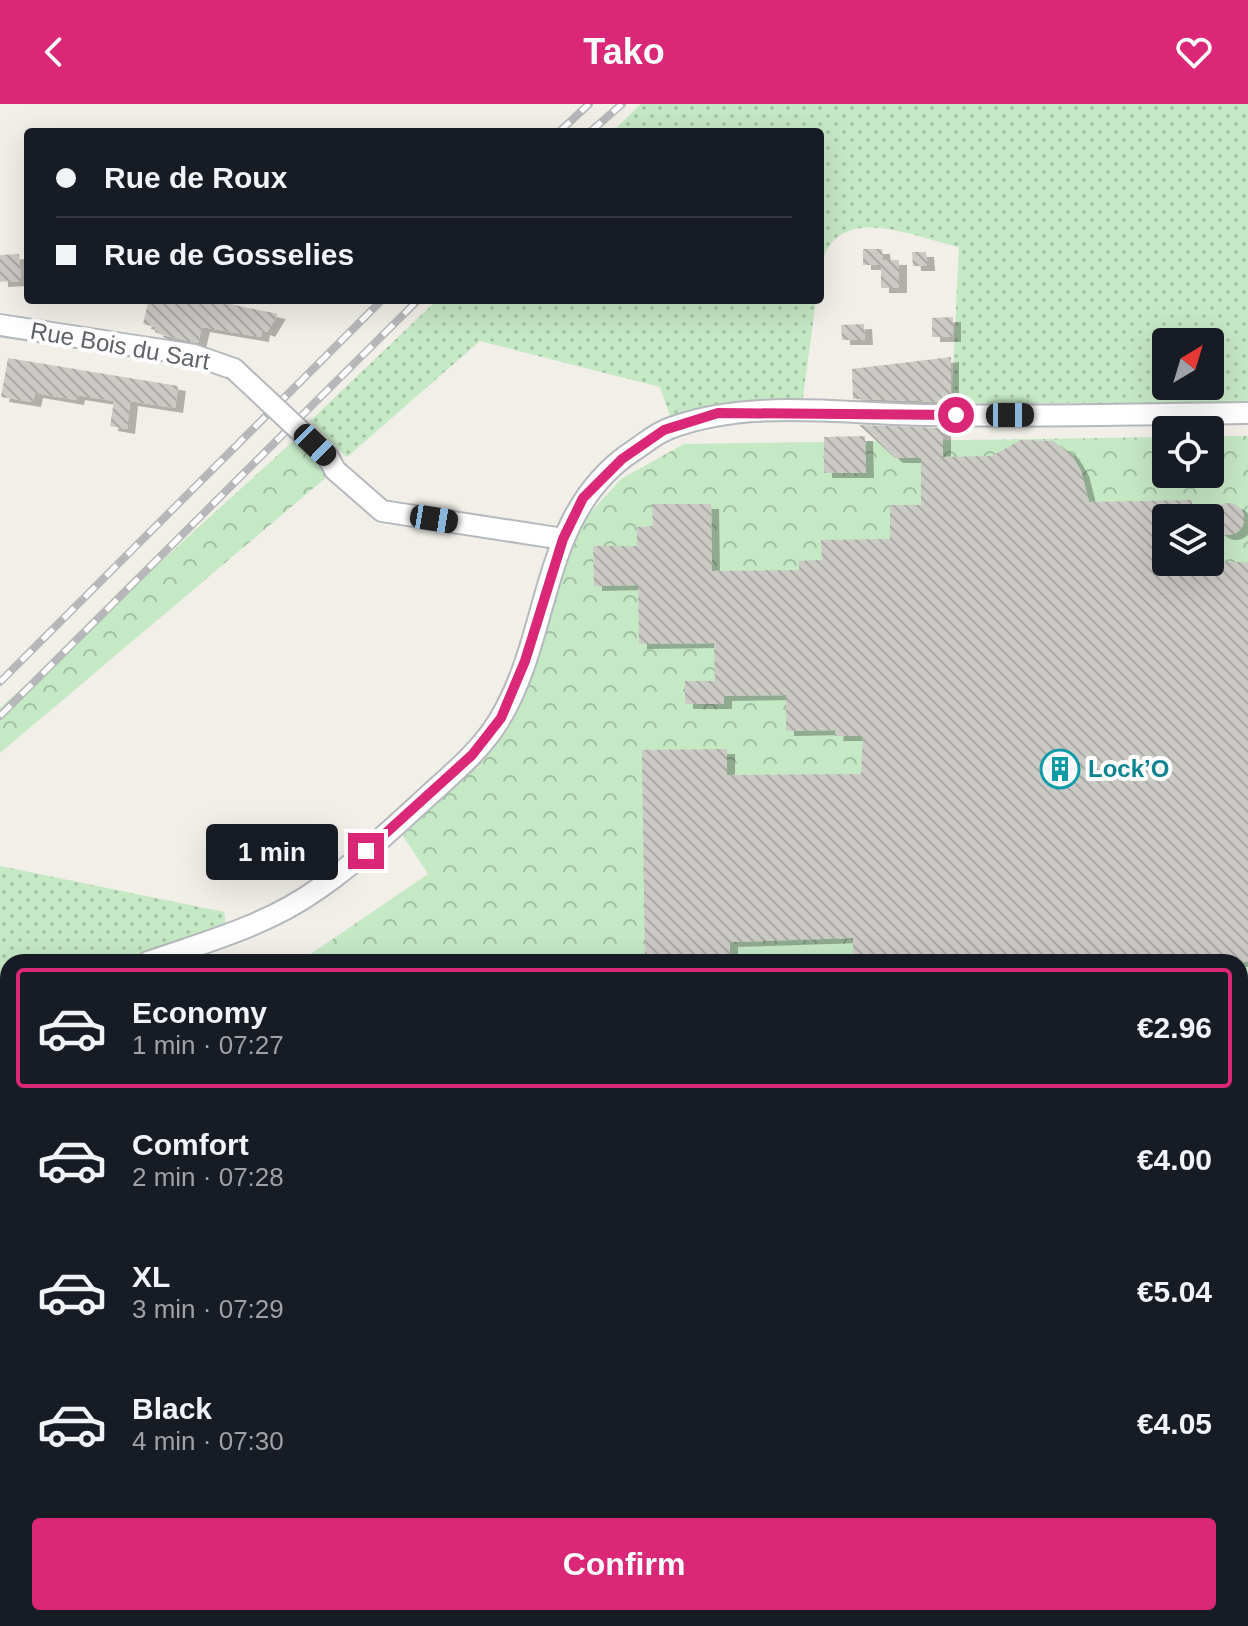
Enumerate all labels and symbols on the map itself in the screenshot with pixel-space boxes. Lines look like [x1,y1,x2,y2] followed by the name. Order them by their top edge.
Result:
[28,316,212,375] street label: Rue Bois du Sart
[1152,328,1224,400] north arrow
[938,397,974,433] route start
[986,403,1034,427] car
[289,420,341,470] car
[408,503,460,535] car
[1039,748,1081,790] building icon: Lock’O
[1088,755,1169,782] place label: Lock’O
[206,823,338,879] callout: 1 min
[348,833,384,869] route end

